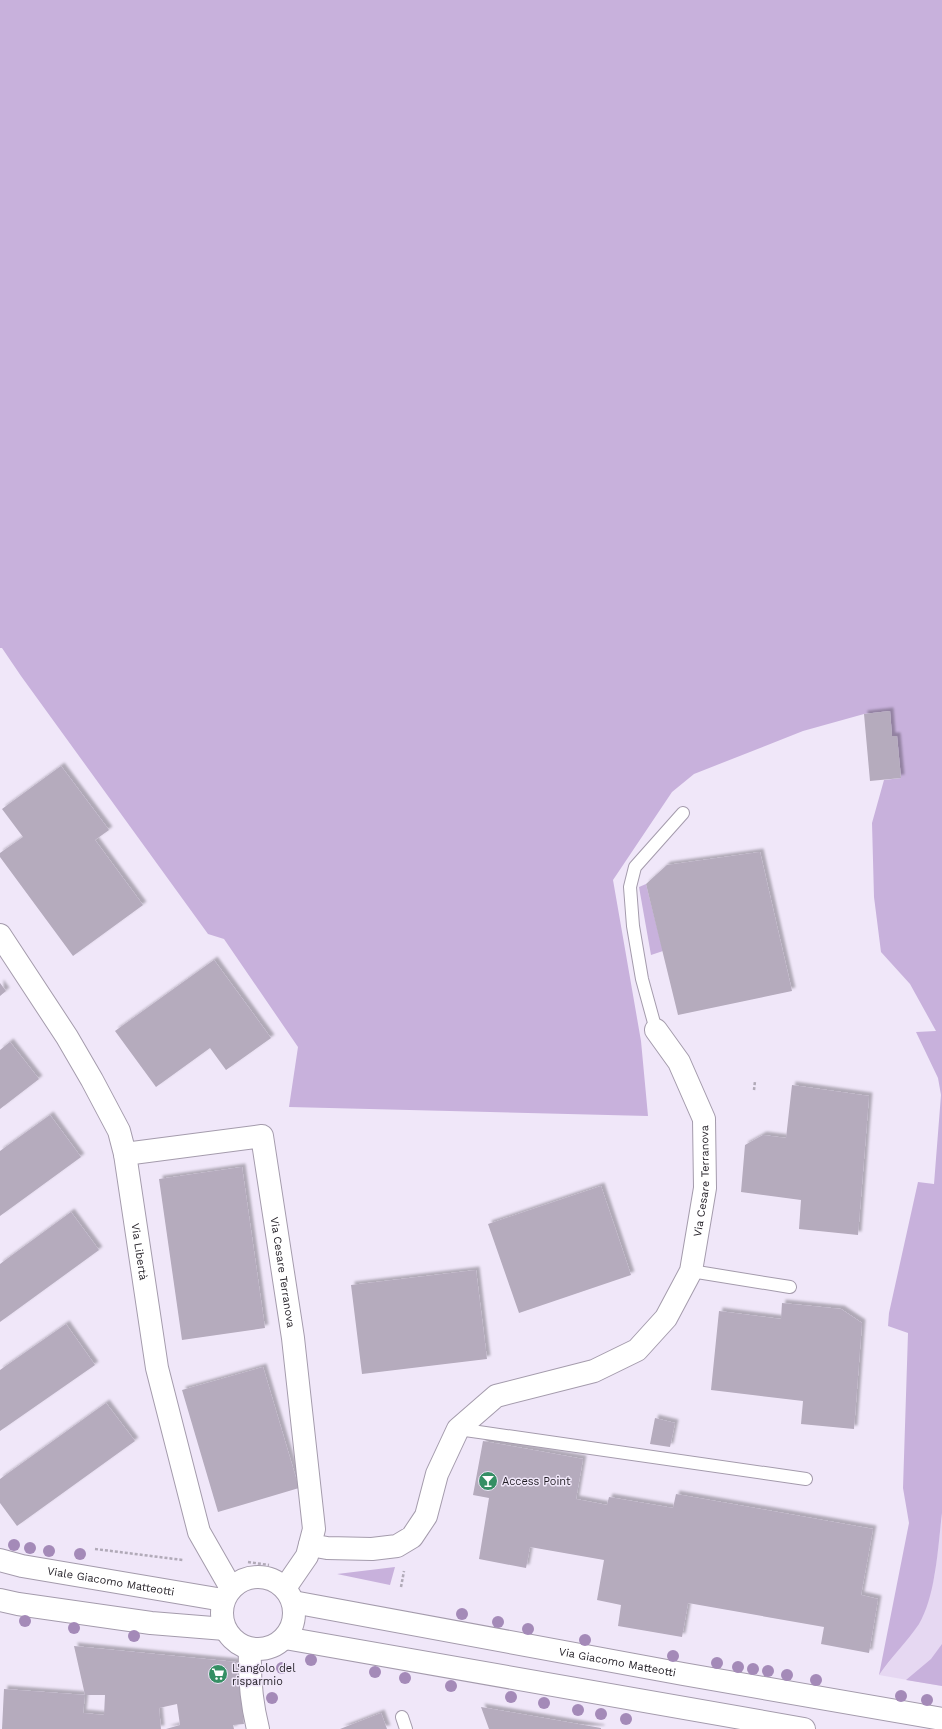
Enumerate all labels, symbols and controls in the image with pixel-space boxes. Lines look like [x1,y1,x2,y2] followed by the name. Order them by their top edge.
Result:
[690,1125,712,1238] street label: Via Cesare Terranova
[268,1216,298,1329] street label: Via Cesare Terranova
[129,1222,150,1281] street label: Via Libertà
[477,1470,499,1492] bar icon: Access Point
[502,1475,571,1488] place label: Access Point
[46,1564,176,1598] street label: Viale Giacomo Matteotti
[558,1645,677,1679] street label: Via Giacomo Matteotti
[232,1662,296,1688] place label: L'angolo del risparmio
[207,1663,229,1685] supermarket icon: L'angolo del risparmio

